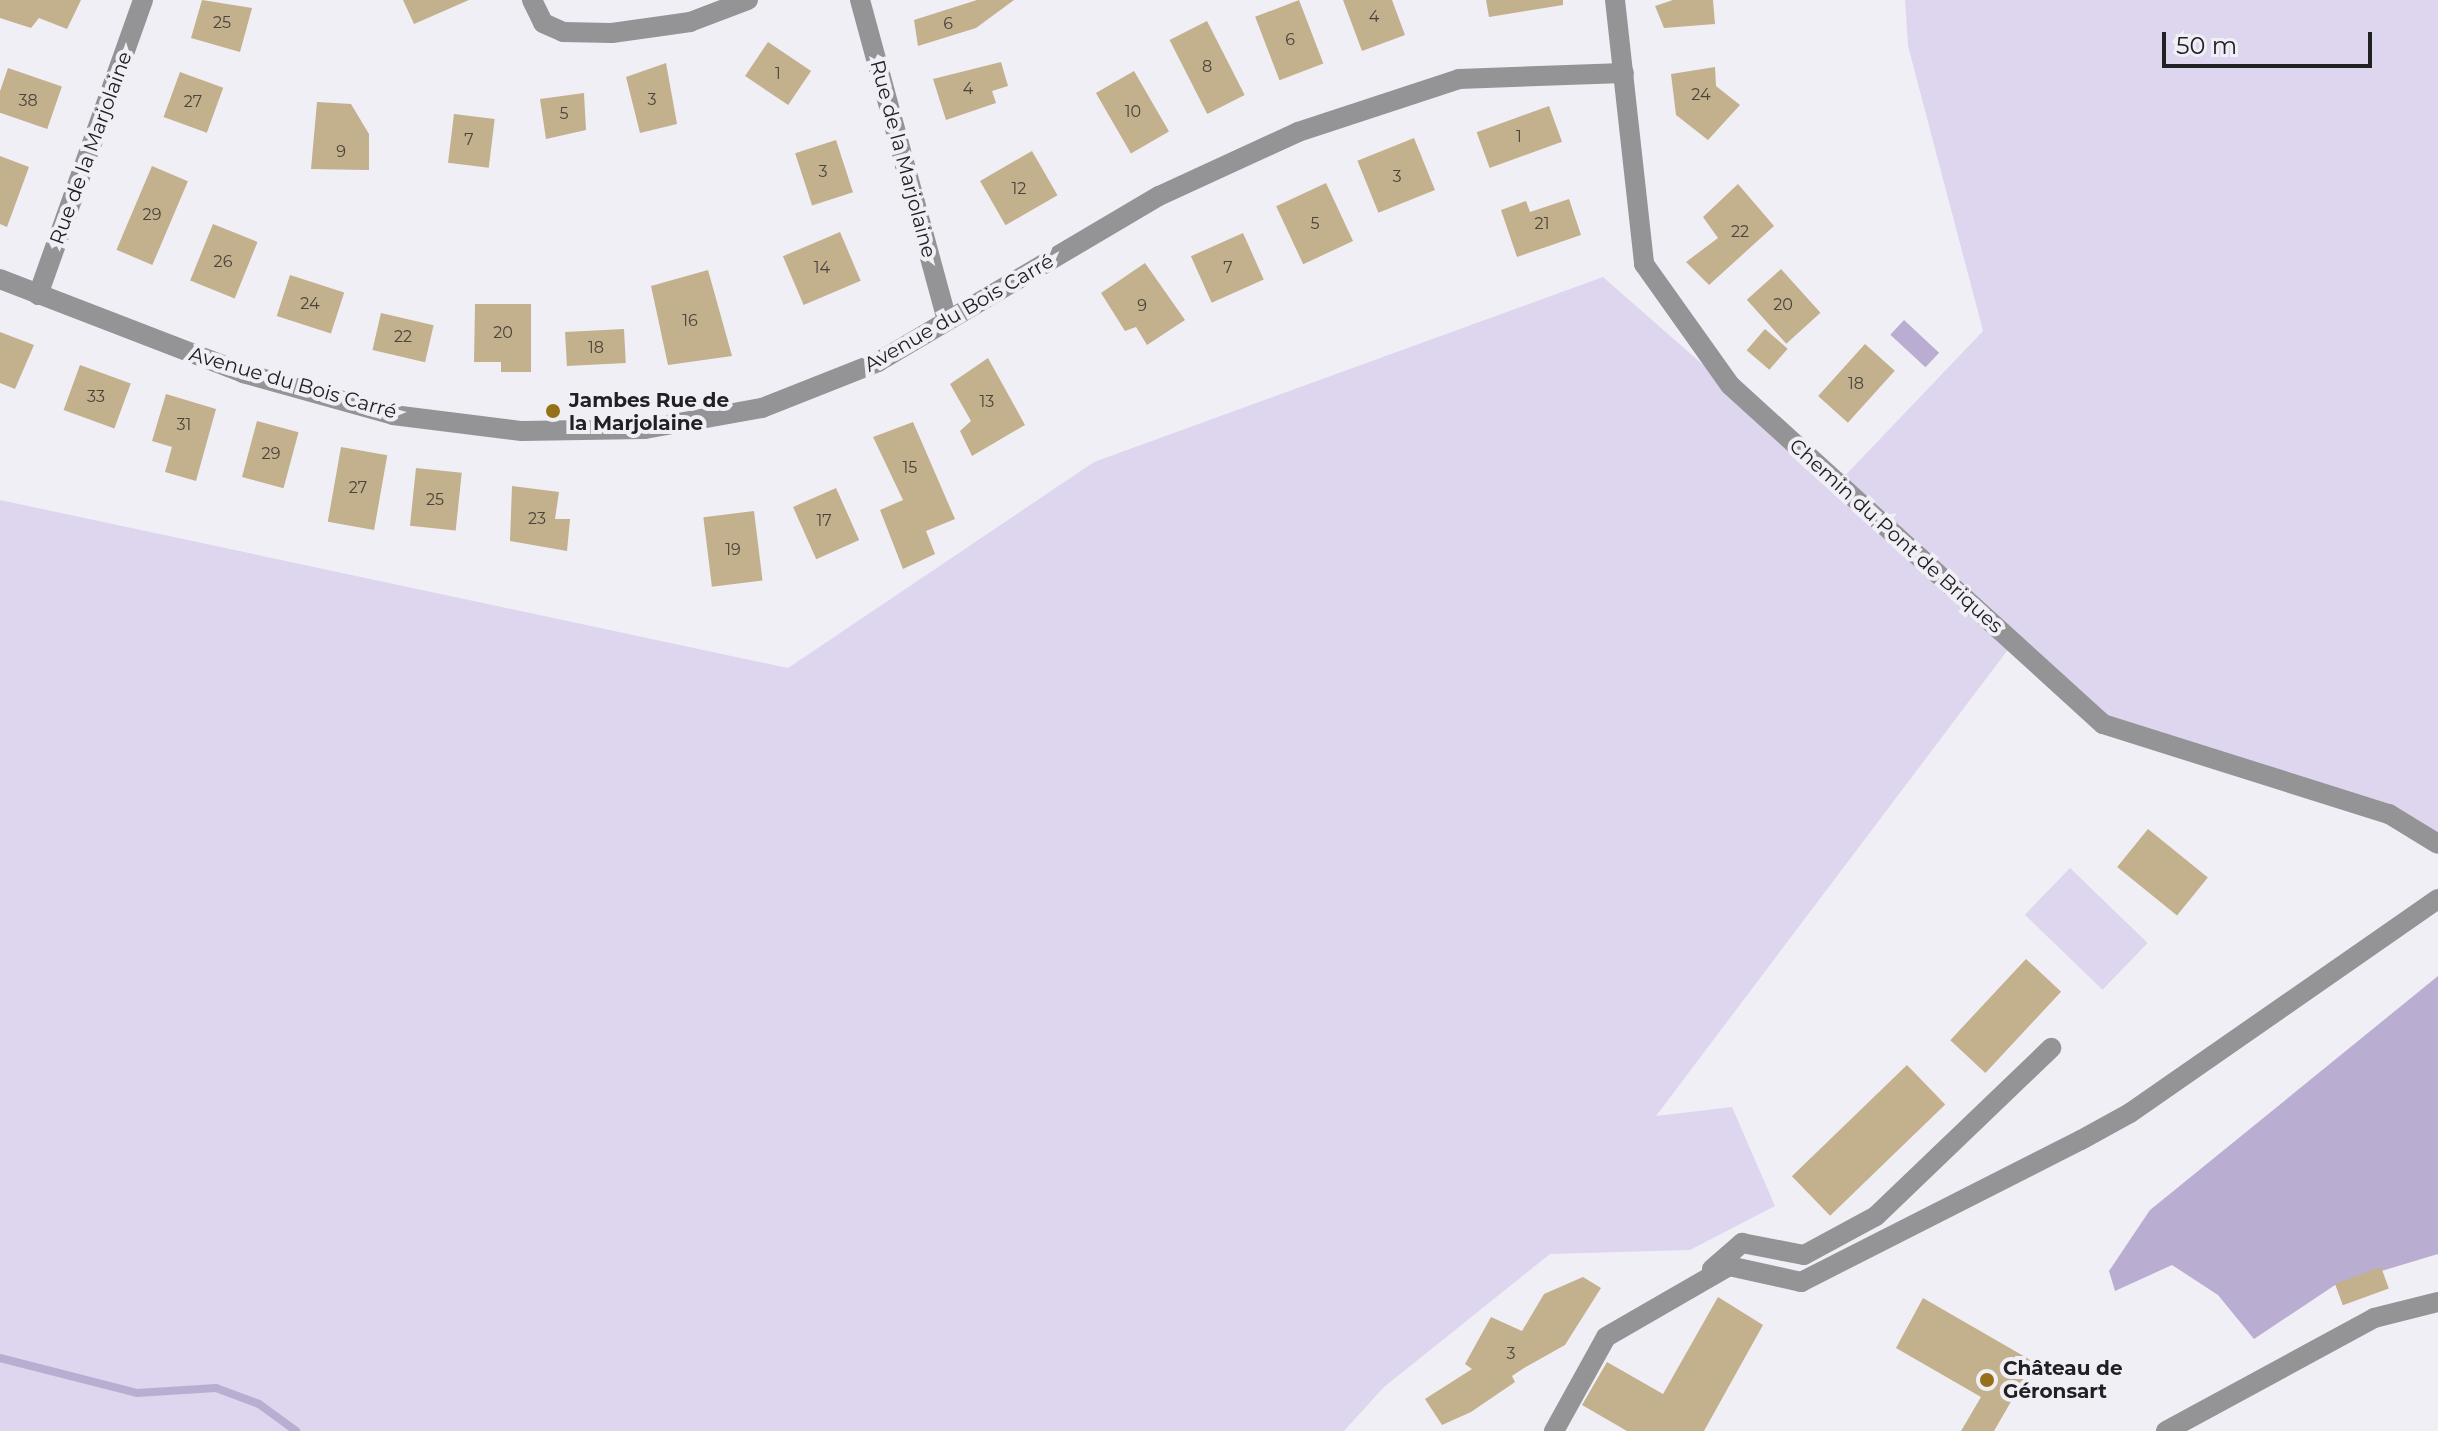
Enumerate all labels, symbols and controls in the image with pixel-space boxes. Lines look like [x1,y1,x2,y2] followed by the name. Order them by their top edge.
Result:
[1369,7,1379,27] house number: 4
[213,13,231,33] house number: 25
[943,14,953,34] house number: 6
[2166,16,2376,66] scale bar
[1285,30,1295,50] house number: 6
[2176,31,2237,60] text: 50 m
[45,48,137,248] street label: Rue de la Marjolaine
[1202,57,1212,77] house number: 8
[865,58,941,260] street label: Rue de la Marjolaine
[775,64,781,84] house number: 1
[963,79,973,99] house number: 4
[1691,85,1711,105] house number: 24
[647,90,657,110] house number: 3
[18,91,38,111] house number: 38
[184,92,202,112] house number: 27
[1125,102,1141,122] house number: 10
[559,104,569,124] house number: 5
[1516,127,1522,147] house number: 1
[464,130,474,150] house number: 7
[336,142,346,162] house number: 9
[818,162,828,182] house number: 3
[1392,167,1402,187] house number: 3
[1012,179,1026,199] house number: 12
[143,205,161,225] house number: 29
[1310,214,1320,234] house number: 5
[1535,214,1549,234] house number: 21
[1731,222,1749,242] house number: 22
[860,249,1058,377] street label: Avenue du Bois Carré
[214,252,232,272] house number: 26
[814,258,830,278] house number: 14
[1223,258,1233,278] house number: 7
[300,294,320,314] house number: 24
[1773,295,1793,315] house number: 20
[1137,296,1147,316] house number: 9
[682,311,698,331] house number: 16
[493,323,513,343] house number: 20
[394,327,412,347] house number: 22
[588,338,604,358] house number: 18
[187,342,399,424] street label: Avenue du Bois Carré
[1848,374,1864,394] house number: 18
[87,387,105,407] house number: 33
[569,388,729,435] place label: Jambes Rue de la Marjolaine
[980,392,994,412] house number: 13
[544,402,562,420] marker: Jambes Rue de la Marjolaine
[177,415,191,435] house number: 31
[1784,434,2008,638] street label: Chemin du Pont de Briques
[262,444,280,464] house number: 29
[903,458,917,478] house number: 15
[349,478,367,498] house number: 27
[426,490,444,510] house number: 25
[528,509,546,529] house number: 23
[816,511,832,531] house number: 17
[725,540,741,560] house number: 19
[1506,1344,1516,1364] house number: 3
[2003,1356,2123,1403] place label: Château de Géronsart
[1978,1371,1996,1389] marker: Château de Géronsart

